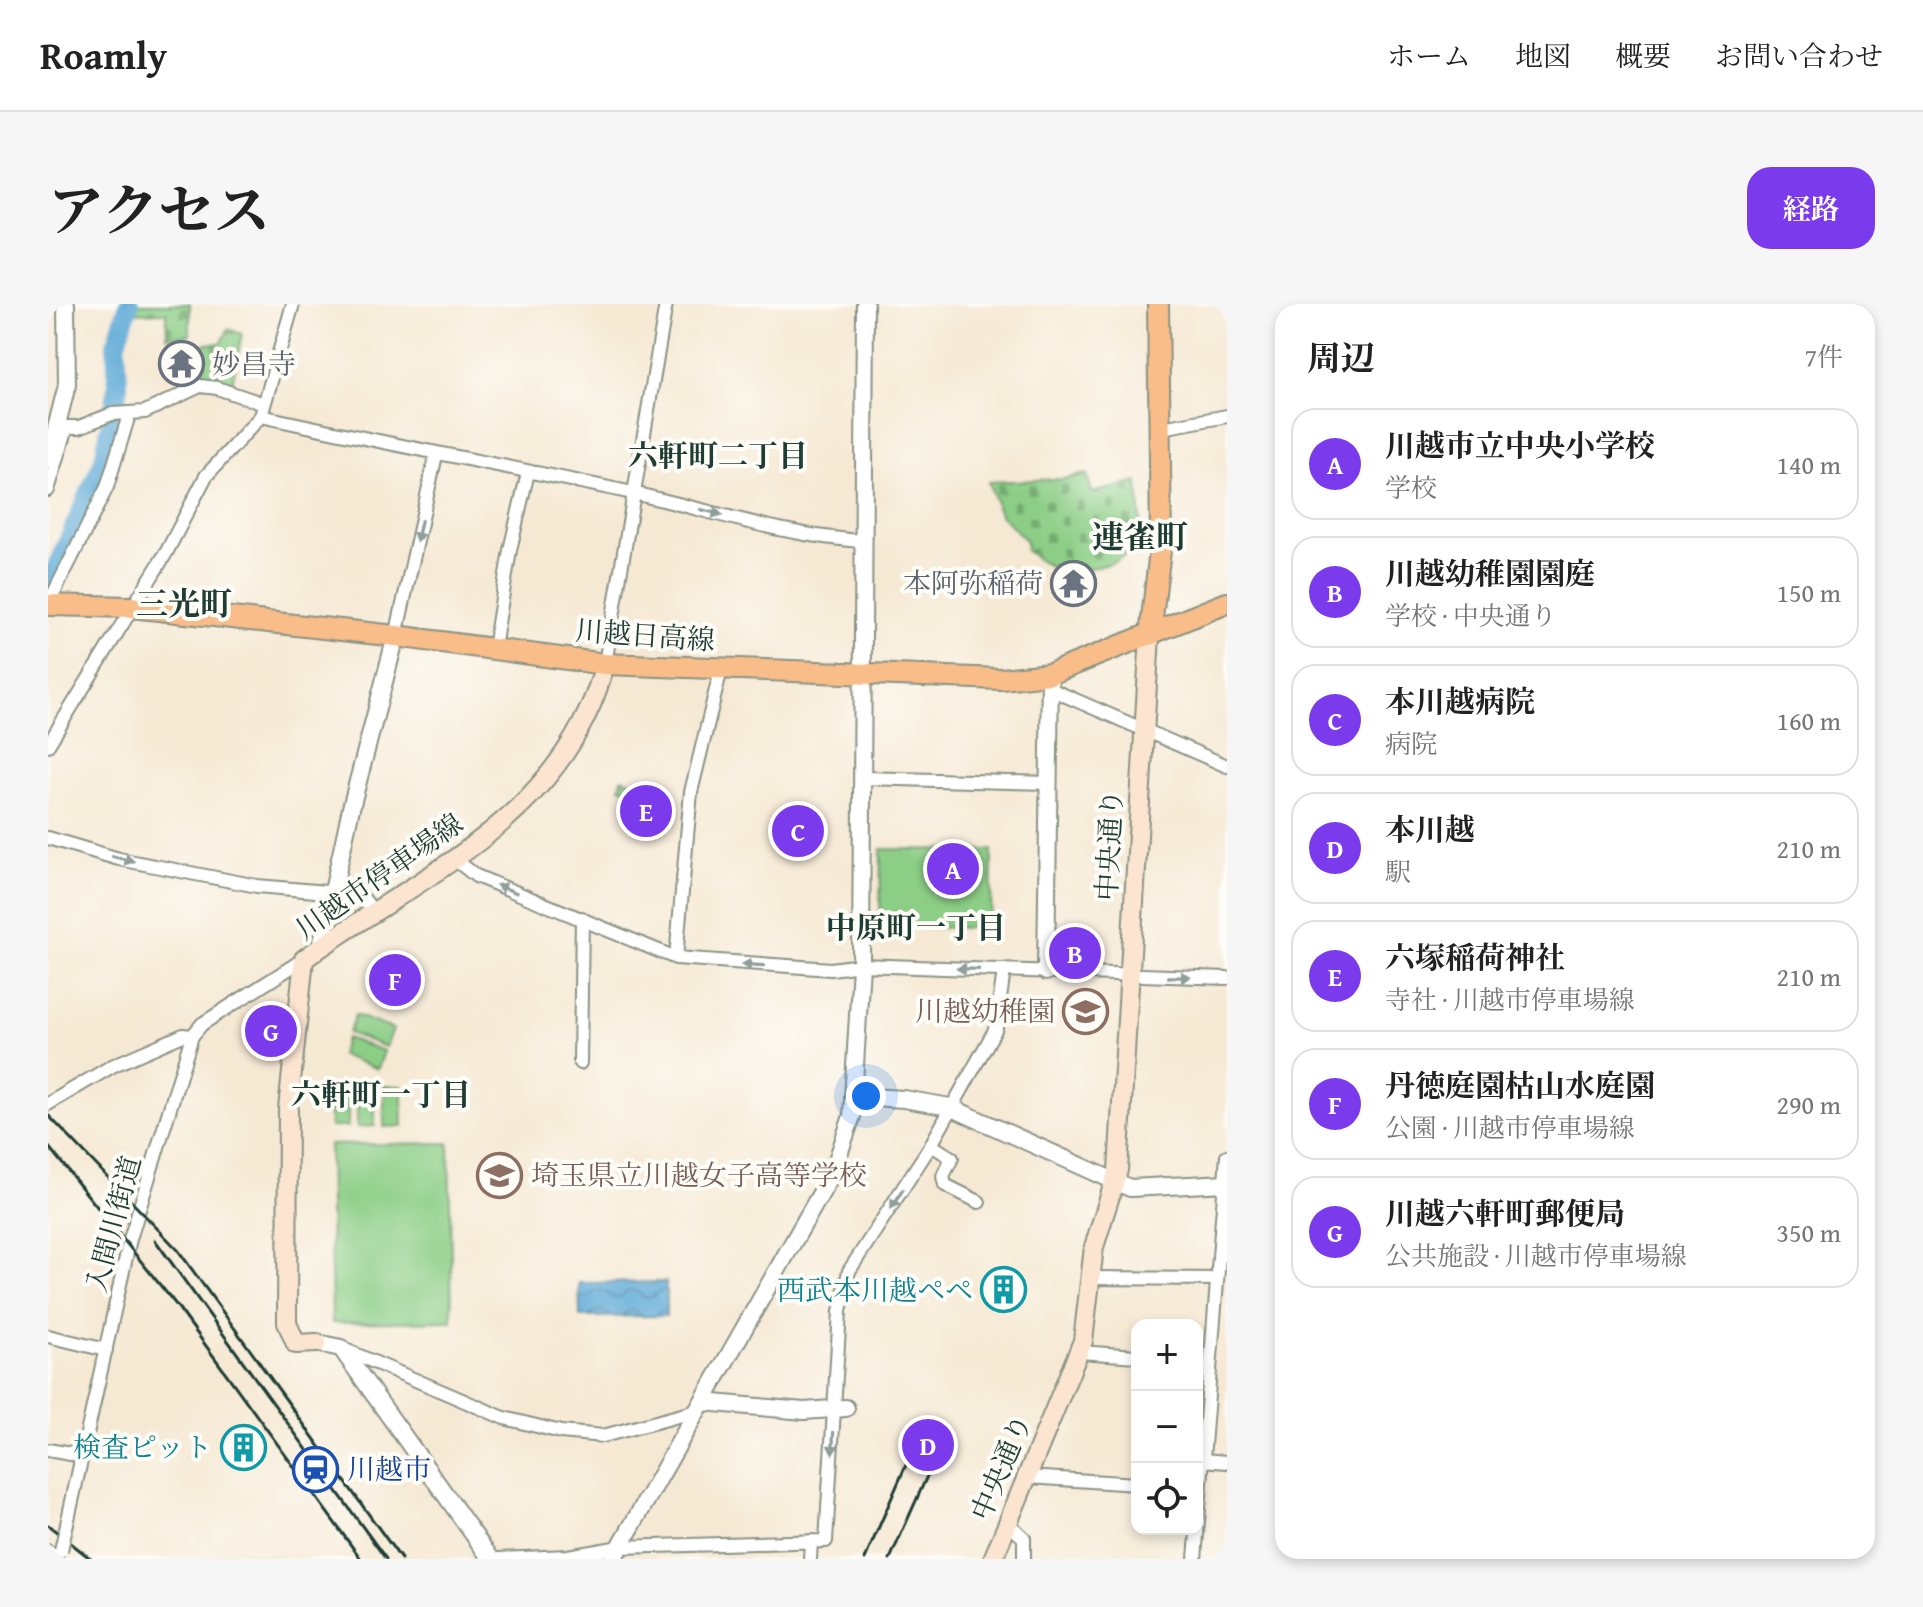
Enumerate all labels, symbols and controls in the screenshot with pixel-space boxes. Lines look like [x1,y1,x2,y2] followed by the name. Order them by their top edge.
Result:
[40,27,167,83] text: Roamly
[1387,35,1471,76] text: ホーム
[1515,35,1571,76] text: 地図
[1615,35,1671,76] text: 概要
[1715,35,1883,76] text: お問い合わせ
[1747,167,1875,249] button: 経路
[48,168,270,251] text: アクセス
[1307,333,1375,382] text: 周辺
[1804,337,1843,376] text: 7件
[157,340,205,388] temple icon: 妙昌寺
[212,343,296,384] place label: 妙昌寺
[1385,423,1655,467] text: 川越市立中央小学校
[628,433,808,477] district label: 六軒町二丁目
[1327,445,1343,484] text: A
[1776,445,1841,484] text: 140 m
[1385,468,1437,507] text: 学校
[698,506,723,518] one-way arrow
[1092,513,1188,560] district label: 連雀町
[412,519,425,544] one-way arrow
[1385,551,1595,595] text: 川越幼稚園園庭
[1050,559,1098,607] temple icon: 本阿弥稲荷
[903,562,1043,603] place label: 本阿弥稲荷
[1327,573,1343,612] text: B
[1776,573,1841,612] text: 150 m
[136,580,232,627] district label: 三光町
[1385,596,1557,635] text: 学校 · 中央通り
[574,609,716,660] street label: 川越日高線
[1385,679,1535,723] text: 本川越病院
[1328,701,1342,740] text: C
[1776,701,1841,740] text: 160 m
[1385,724,1437,763] text: 病院
[620,781,672,841] pin: E
[1085,788,1132,902] street label: 中央通り
[772,801,824,861] pin: C
[287,803,471,949] street label: 川越市停車場線
[1385,807,1475,851] text: 本川越
[1327,829,1343,868] text: D
[1776,829,1841,868] text: 210 m
[927,839,979,899] pin: A
[1385,852,1411,891] text: 駅
[111,853,136,866] one-way arrow
[495,882,519,895] one-way arrow
[826,905,1006,949] district label: 中原町一丁目
[1049,923,1101,983] pin: B
[1385,935,1565,979] text: 六塚稲荷神社
[369,950,421,1010] pin: F
[1328,957,1342,996] text: E
[1776,957,1841,996] text: 210 m
[740,958,765,971] one-way arrow
[955,962,980,975] one-way arrow
[1167,971,1192,984] one-way arrow
[1385,980,1635,1019] text: 寺社 · 川越市停車場線
[1062,987,1110,1035] school or university icon: 川越幼稚園
[915,990,1055,1031] place label: 川越幼稚園
[245,1001,297,1061] pin: G
[1385,1063,1655,1107] text: 丹徳庭園枯山水庭園
[291,1072,471,1116] district label: 六軒町一丁目
[846,1076,886,1116] your location
[1328,1085,1342,1124] text: F
[1776,1085,1841,1124] text: 290 m
[1385,1108,1635,1147] text: 公園 · 川越市停車場線
[75,1151,150,1297] street label: 入間川街道
[476,1151,524,1199] school or university icon: 埼玉県立川越女子高等学校
[531,1154,867,1195] place label: 埼玉県立川越女子高等学校
[890,1188,904,1210] one-way arrow
[1385,1191,1625,1235] text: 川越六軒町郵便局
[1327,1213,1343,1252] text: G
[1776,1213,1841,1252] text: 350 m
[1385,1236,1687,1275] text: 公共施設 · 川越市停車場線
[980,1266,1028,1314] building icon: 西武本川越ペペ
[777,1269,973,1310] place label: 西武本川越ペペ
[1131,1319,1203,1535] map controls
[1131,1319,1203,1391] button: +
[1131,1391,1203,1463] button: −
[960,1407,1041,1526] street label: 中央通り
[902,1415,954,1475] pin: D
[219,1423,267,1471] building icon: 検査ピット
[73,1426,212,1467] place label: 検査ピット
[826,1431,839,1456] one-way arrow
[292,1445,340,1493] station icon: 川越市
[347,1448,431,1489] place label: 川越市
[1131,1463,1203,1535] button: locate

